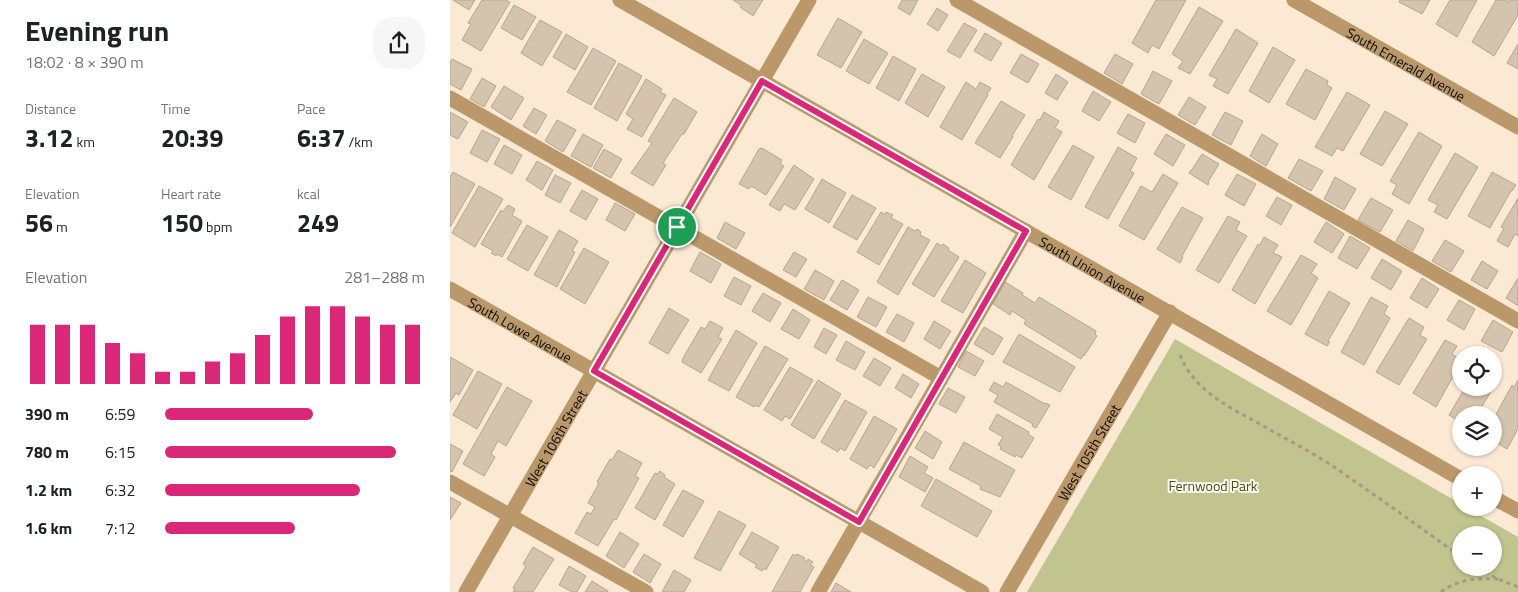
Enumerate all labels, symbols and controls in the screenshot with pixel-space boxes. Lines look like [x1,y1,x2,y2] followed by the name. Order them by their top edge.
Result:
[25,9,169,52] text: Evening run
[373,17,425,69] button: share
[1343,21,1470,106] street label: South Emerald Avenue
[25,50,144,74] text: 18:02 · 8 × 390 m
[25,98,76,119] text: Distance
[161,98,190,119] text: Time
[297,98,325,119] text: Pace
[25,119,73,157] text: 3.12
[161,119,223,157] text: 20:39
[297,119,345,157] text: 6:37
[73,131,95,152] text: km
[345,131,373,152] text: /km
[25,183,79,204] text: Elevation
[161,183,221,204] text: Heart rate
[297,183,320,204] text: kcal
[25,204,53,242] text: 56
[161,204,203,242] text: 150
[297,204,339,242] text: 249
[656,206,698,248] pin
[663,213,691,241] icon: arrive
[53,216,68,237] text: m
[203,216,233,237] text: bpm
[1036,231,1150,308] street label: South Union Avenue
[25,265,87,289] text: Elevation
[344,265,425,289] text: 281–288 m
[465,291,576,367] street label: South Lowe Avenue
[1452,346,1502,576] map controls
[1452,346,1502,396] button: locate
[519,386,592,490] street label: West 106th Street
[1052,400,1125,504] street label: West 105th Street
[25,402,69,426] text: 390 m
[105,402,135,426] text: 6:59
[1452,406,1502,456] button: layers
[25,440,69,464] text: 780 m
[105,440,135,464] text: 6:15
[1452,466,1502,516] button: +
[1168,475,1258,496] park label: Fernwood Park
[25,478,72,502] text: 1.2 km
[105,478,135,502] text: 6:32
[25,516,72,540] text: 1.6 km
[105,516,135,540] text: 7:12
[1452,526,1502,576] button: −

